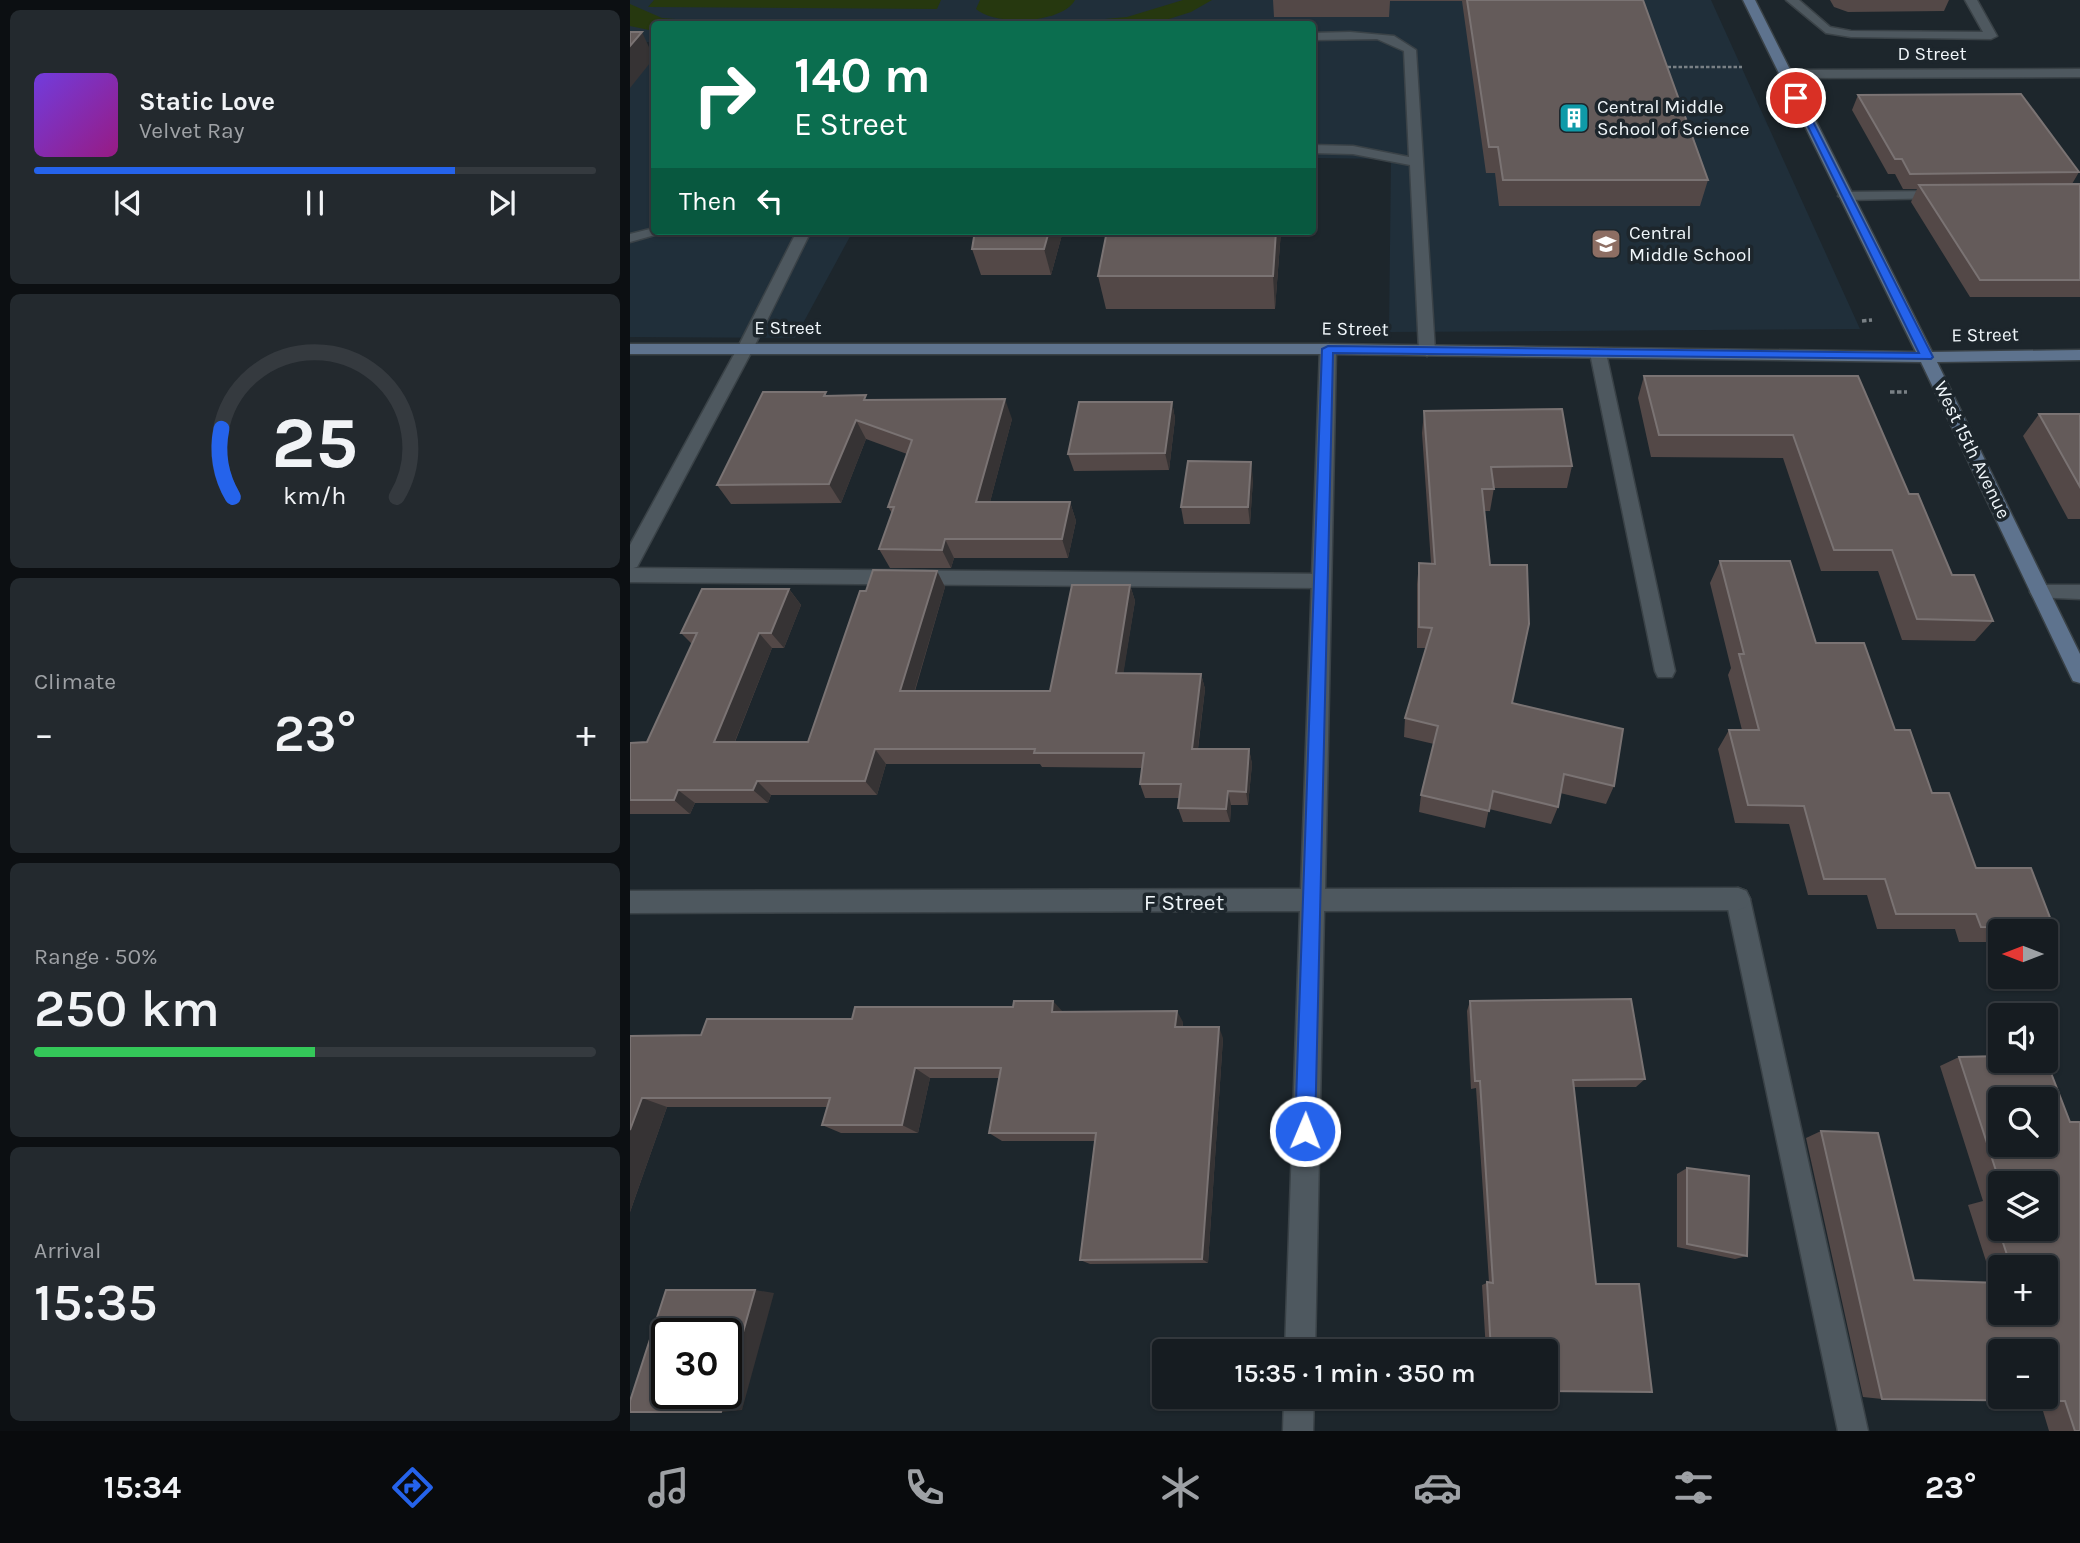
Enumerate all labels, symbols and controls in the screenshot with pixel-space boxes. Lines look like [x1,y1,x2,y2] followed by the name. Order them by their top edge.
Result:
[1897,43,1967,65] street label: D Street
[794,47,931,104] text: 140 m
[679,49,770,140] icon: right
[1766,68,1826,128] pin
[1777,79,1815,117] icon: arrive
[139,86,275,117] text: Static Love
[1597,96,1750,140] place label: Central Middle School of Science
[1557,101,1591,135] building icon: Central Middle School of Science
[794,106,907,143] text: E Street
[139,117,244,144] text: Velvet Ray
[751,182,789,220] icon: left
[109,184,147,222] icon: previous
[296,184,334,222] icon: pause
[483,184,521,222] icon: next
[679,186,737,217] text: Then
[1629,222,1752,266] place label: Central Middle School
[1589,227,1623,261] school or university icon: Central Middle School
[754,317,822,339] street label: E Street
[1321,317,1389,341] street label: E Street
[1951,323,2019,347] street label: E Street
[1929,378,2015,522] street label: West 15th Avenue
[272,401,358,486] text: 25
[283,481,347,510] text: km/h
[34,668,116,695] text: Climate
[274,703,356,764] text: 23°
[34,712,54,757] text: −
[576,712,596,757] text: +
[1144,889,1225,916] street label: F Street
[1988,919,2058,989] north arrow
[1988,919,2058,1409] map controls
[34,943,158,970] text: Range · 50%
[34,978,220,1039] text: 250 km
[1988,1003,2058,1073] button: sound
[1988,1087,2058,1157] button: search
[1268,1094,1342,1168] position arrow
[1988,1171,2058,1241] button: layers
[34,1237,101,1264] text: Arrival
[1988,1255,2058,1325] button: +
[34,1272,158,1333] text: 15:35
[651,1318,742,1409] speed limit sign: 30
[1988,1339,2058,1409] button: −
[1235,1358,1476,1389] text: 15:35 · 1 min · 350 m
[388,1463,437,1512] icon: directions
[644,1463,693,1512] icon: music
[900,1463,949,1512] icon: phone
[1156,1463,1205,1512] icon: climate
[1413,1463,1462,1512] icon: car
[1669,1463,1718,1512] icon: filters
[104,1469,181,1506] text: 15:34
[1925,1469,1976,1506] text: 23°

